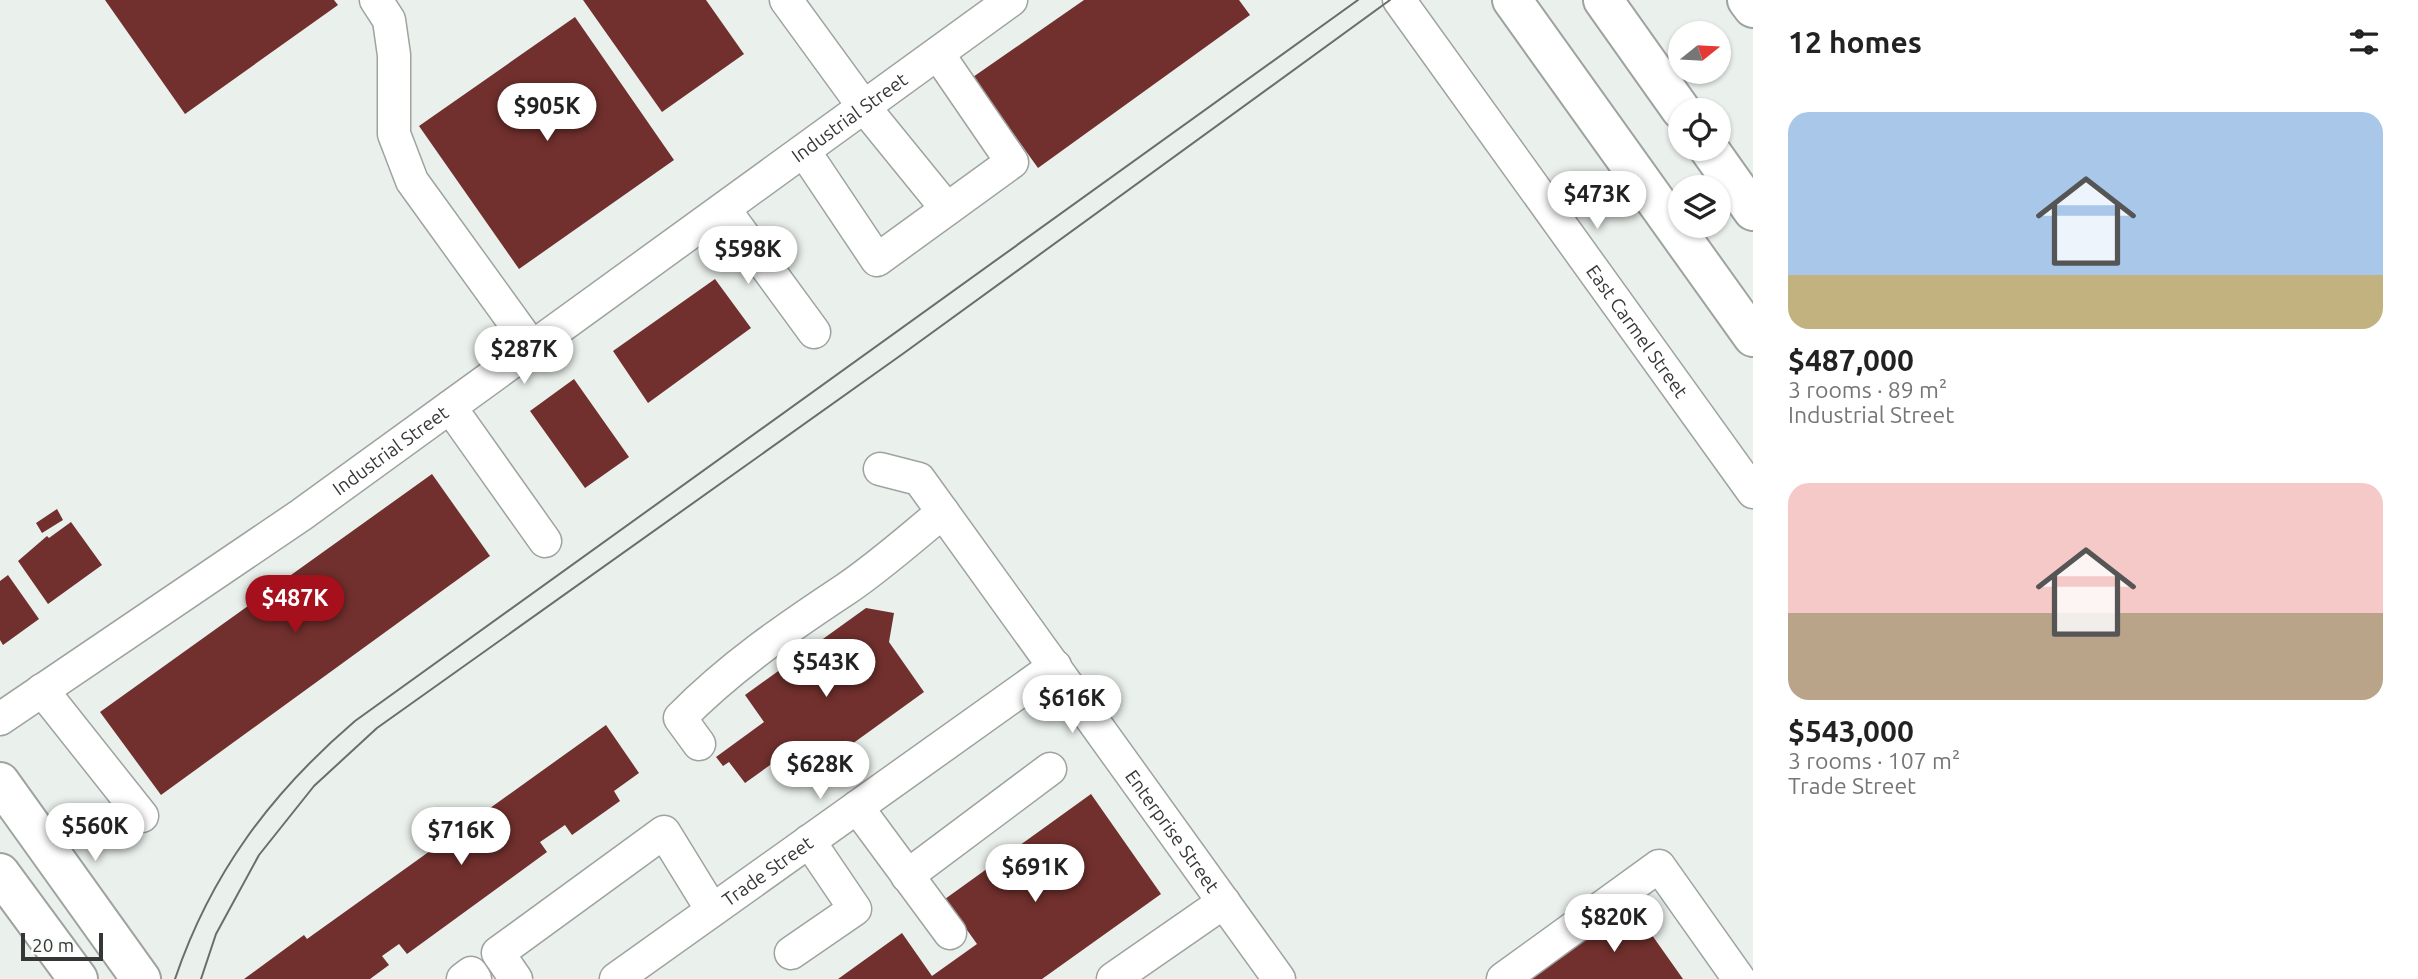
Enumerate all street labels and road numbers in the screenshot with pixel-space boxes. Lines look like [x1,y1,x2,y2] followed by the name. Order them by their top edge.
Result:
[787,68,912,167] street label: Industrial Street
[1582,260,1693,402] street label: East Carmel Street
[328,401,453,499] street label: Industrial Street
[1121,765,1224,897] street label: Enterprise Street
[718,831,817,911] street label: Trade Street

